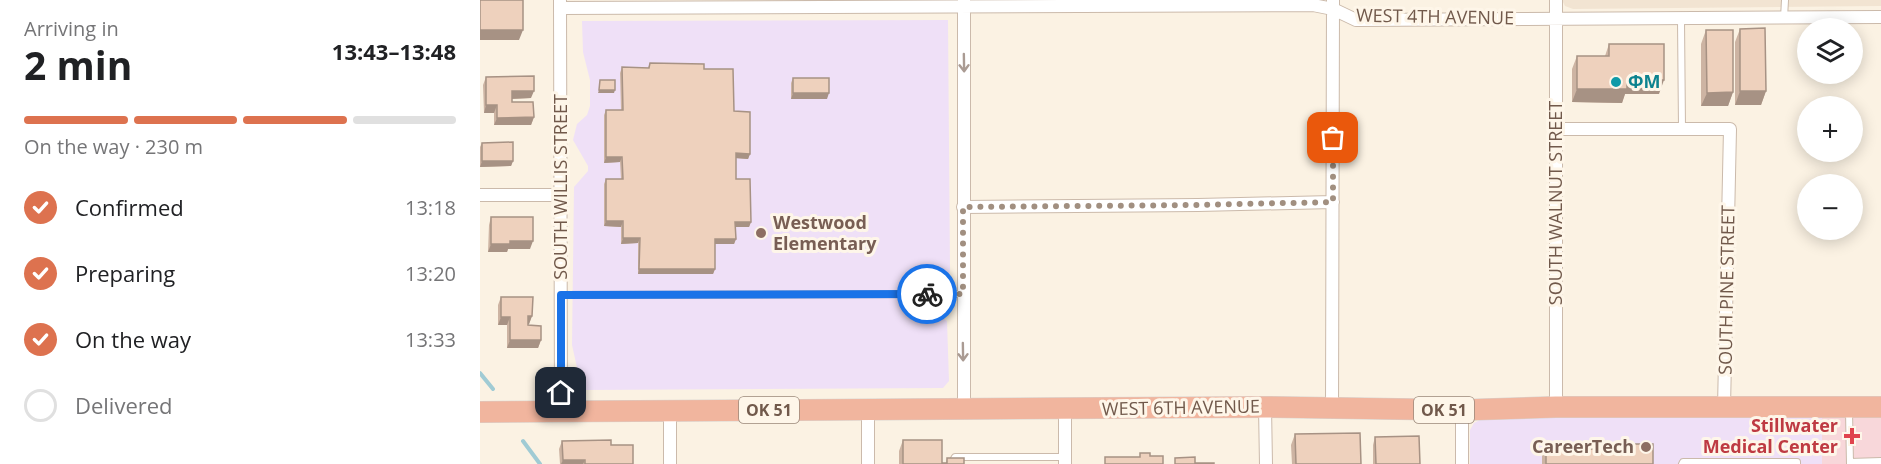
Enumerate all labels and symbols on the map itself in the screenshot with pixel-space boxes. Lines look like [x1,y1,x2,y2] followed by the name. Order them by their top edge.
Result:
[1356,3,1514,29] street label: WEST 4TH AVENUE
[958,53,970,73] one-way arrow
[1628,69,1660,93] place label: ΦΜ
[1609,75,1623,89] marker: ΦΜ
[548,94,572,280] street label: SOUTH WILLIS STREET
[1543,101,1567,305] street label: SOUTH WALNUT STREET
[1307,112,1358,163] pin
[1713,205,1739,375] street label: SOUTH PINE STREET
[773,210,877,255] place label: Westwood Elementary
[754,226,768,240] marker: Westwood Elementary
[897,264,957,324] courier
[957,341,969,361] one-way arrow
[535,367,586,418] pin
[1102,394,1260,420] street label: WEST 6TH AVENUE
[739,397,799,423] road number: OK 51
[1414,397,1474,423] road number: OK 51
[1703,413,1838,458] place label: Stillwater Medical Center
[1843,427,1861,445] marker: Stillwater Medical Center
[1532,434,1634,458] place label: CareerTech
[1639,440,1653,454] marker: CareerTech

